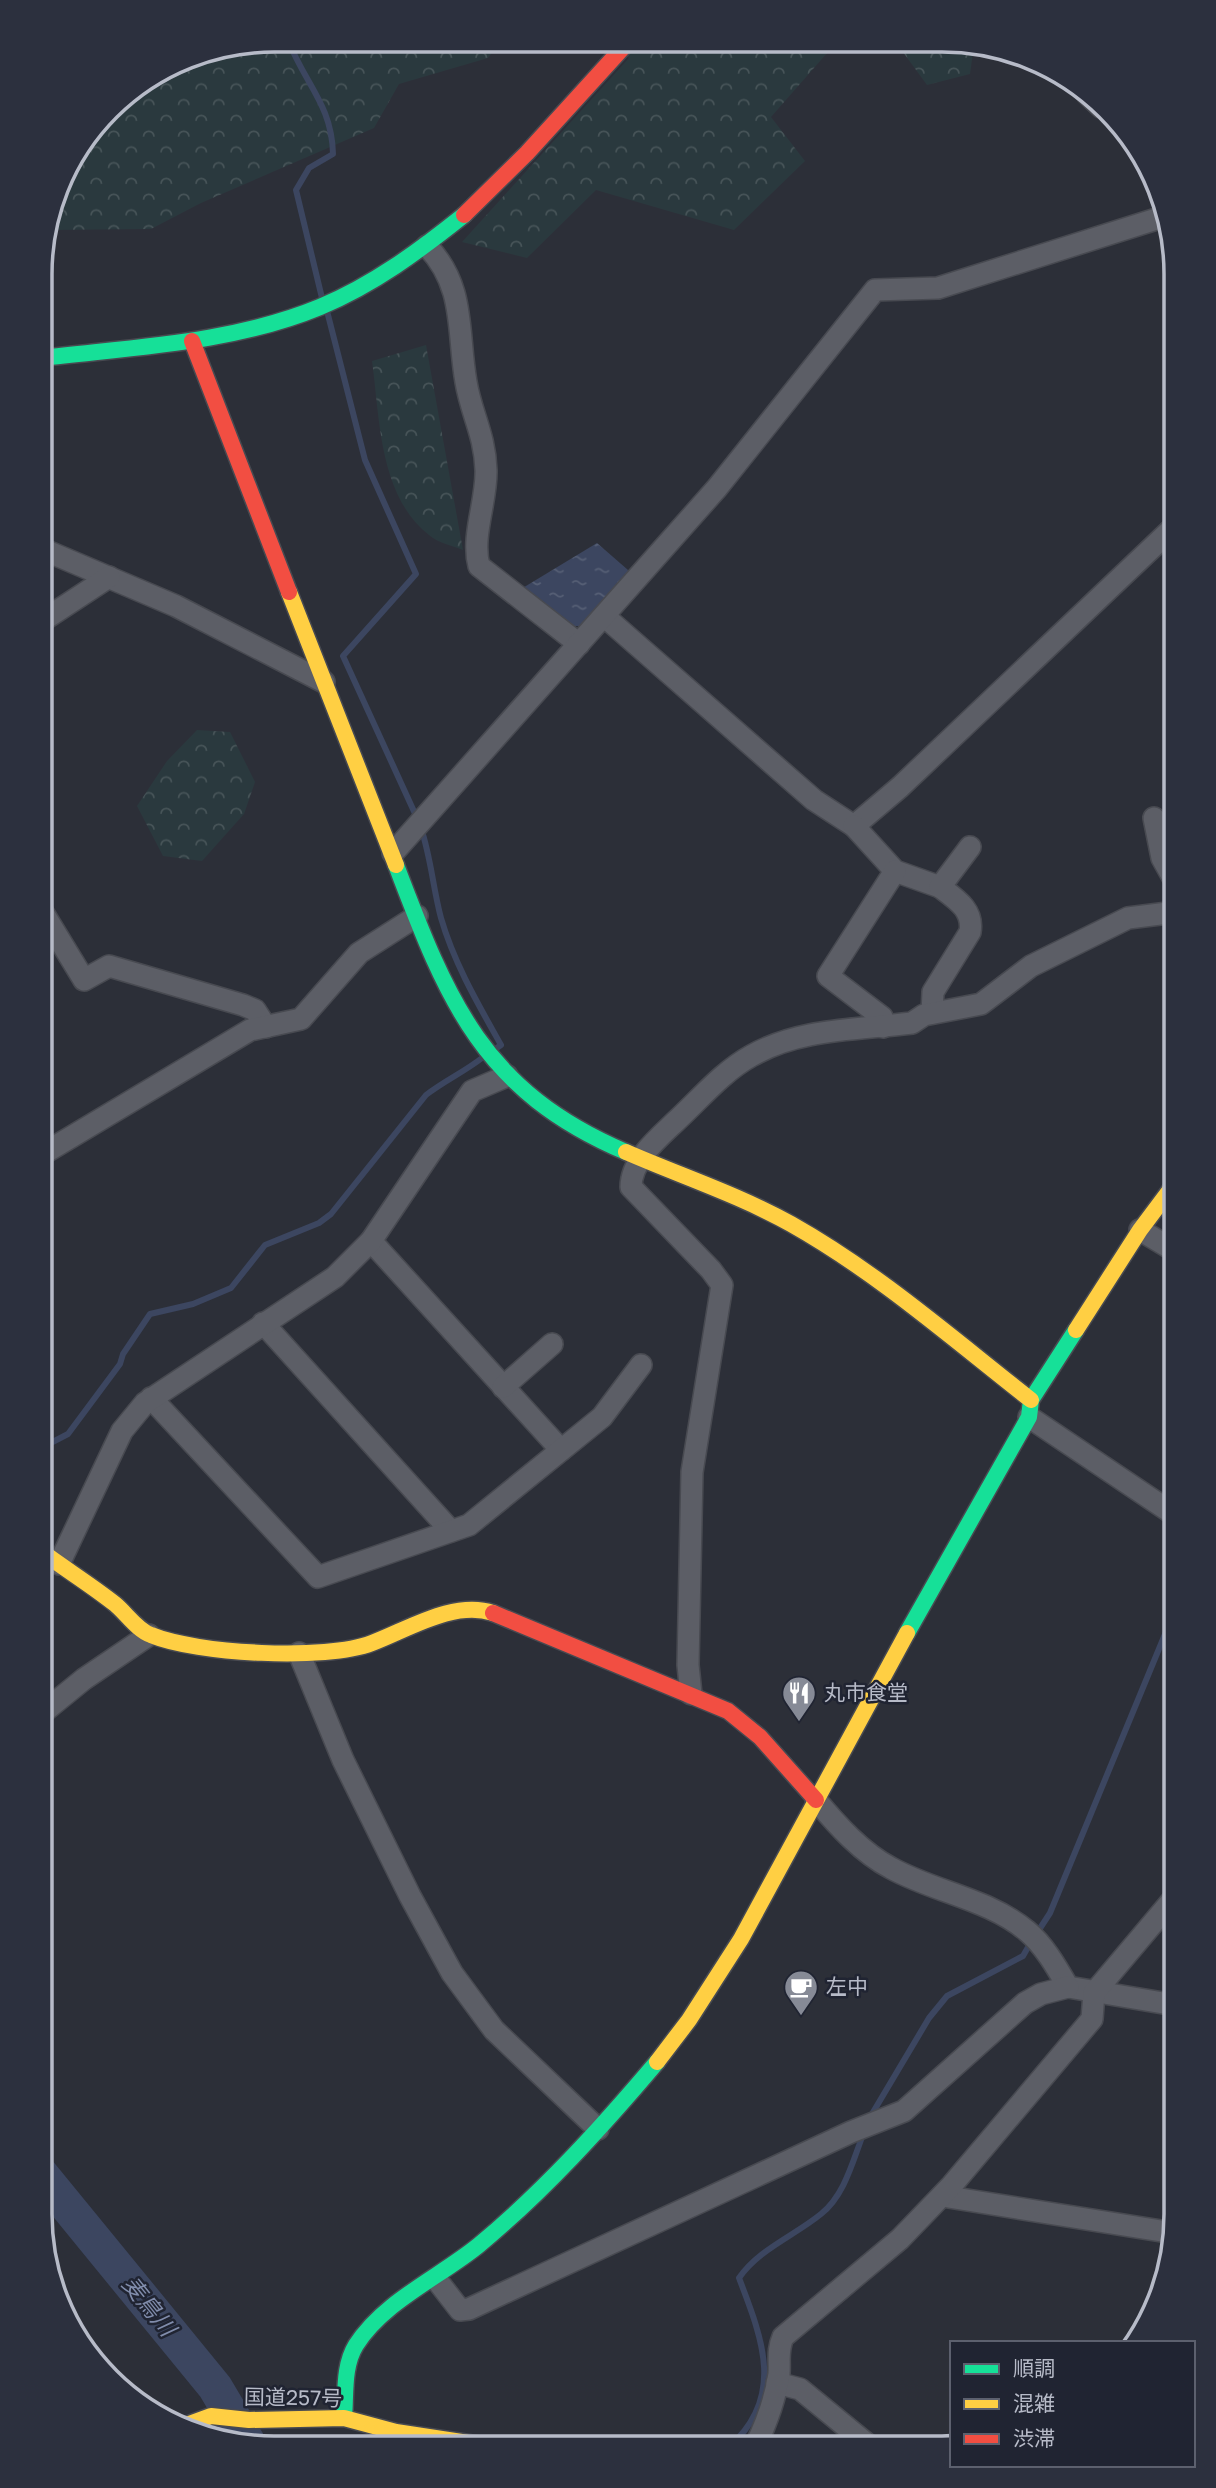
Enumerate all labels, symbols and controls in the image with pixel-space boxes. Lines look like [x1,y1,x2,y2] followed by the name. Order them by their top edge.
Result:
[780,1674,818,1723] restaurant icon: 丸市食堂
[824,1679,908,1705] place label: 丸市食堂
[782,1968,820,2017] cafe icon: 左中
[826,1973,868,1999] place label: 左中
[117,2270,184,2343] water label: 麦鳥川
[950,2341,1195,2467] legend
[1013,2355,1055,2381] text: 順調
[244,2383,342,2411] street label: 国道257号
[1013,2390,1055,2416] text: 混雑
[1013,2425,1055,2451] text: 渋滞

